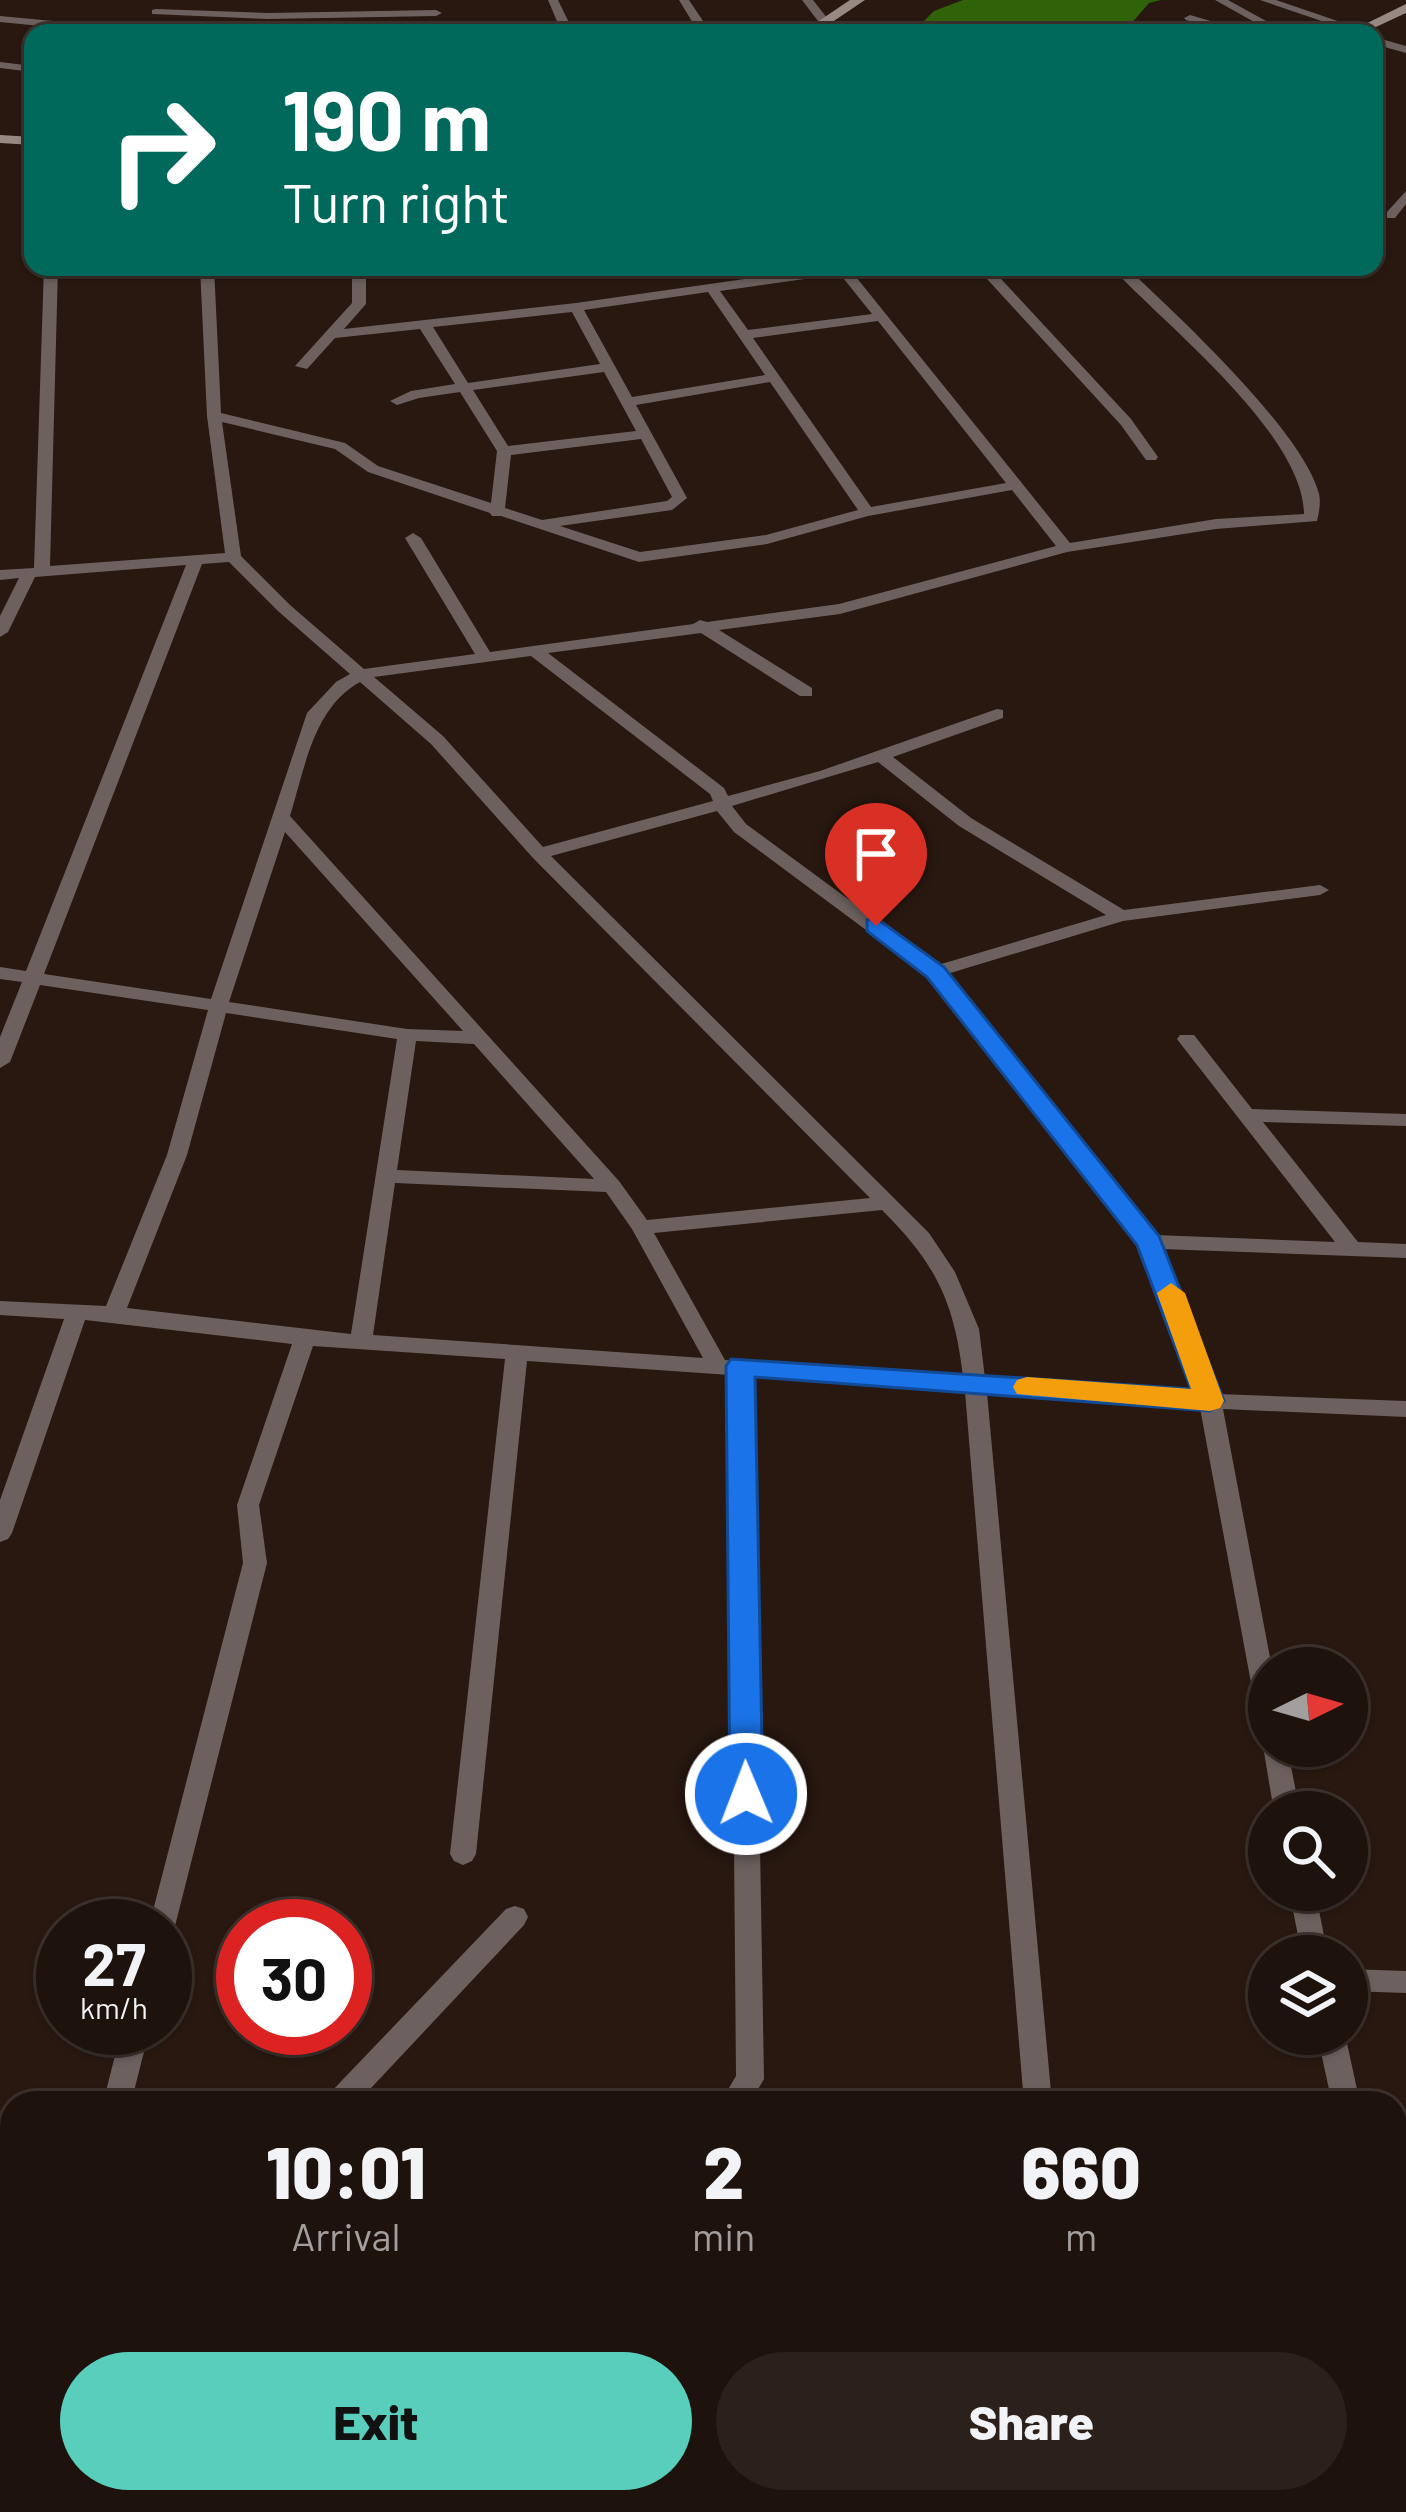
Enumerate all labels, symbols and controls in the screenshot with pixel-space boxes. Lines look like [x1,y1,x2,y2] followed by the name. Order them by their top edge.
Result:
[282,67,491,168] text: 190 m
[84,72,240,228] icon: right
[282,169,510,234] text: Turn right
[825,803,927,926] pin
[843,821,909,887] icon: arrive
[1248,1647,1368,1767] north arrow
[1248,1647,1368,2055] map controls
[683,1731,809,1857] position arrow
[1248,1791,1368,1911] button: search
[216,1899,372,2055] speed limit sign: 30
[82,1926,146,1998] text: 27
[1248,1935,1368,2055] button: layers
[80,1989,148,2025] text: km/h
[266,2127,426,2213] text: 10:01
[703,2127,744,2213] text: 2
[1021,2127,1141,2213] text: 660
[291,2212,401,2259] text: Arrival
[692,2212,755,2259] text: min
[1065,2212,1097,2259] text: m
[60,2352,692,2490] button: Exit
[716,2352,1347,2490] button: Share

